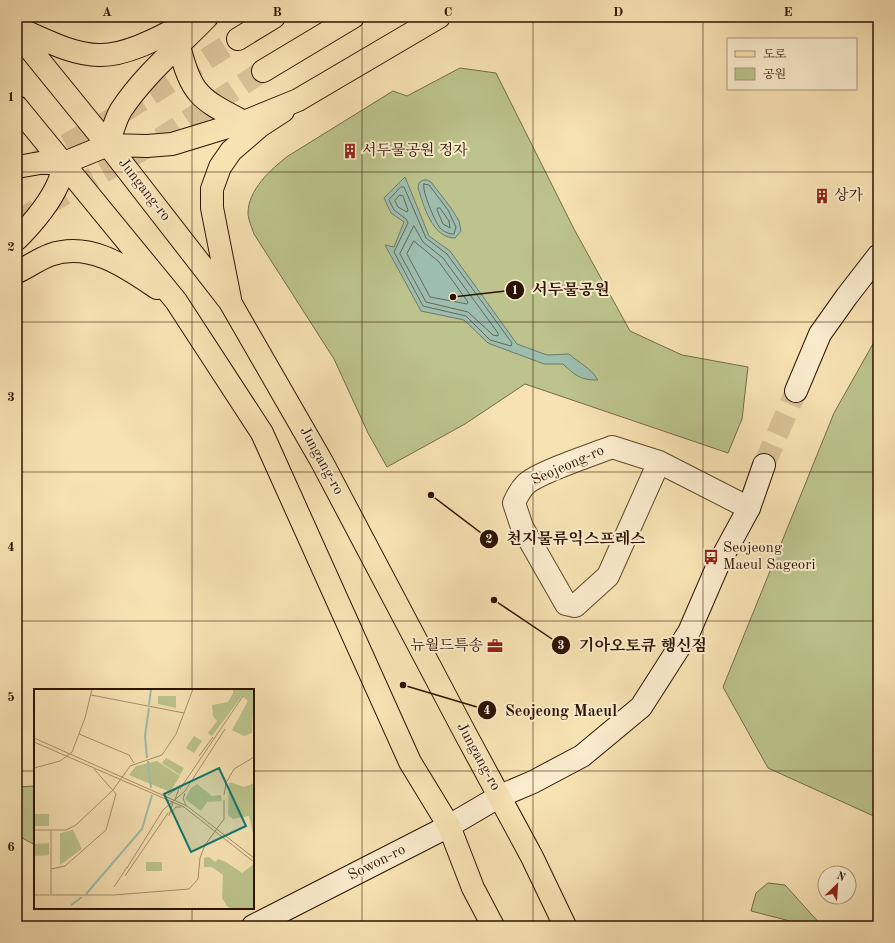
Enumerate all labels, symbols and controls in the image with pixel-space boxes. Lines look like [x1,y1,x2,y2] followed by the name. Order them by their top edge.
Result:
[102,6,112,19] text: A
[272,6,282,19] text: B
[444,6,452,19] text: C
[613,6,623,19] text: D
[784,6,793,19] text: E
[727,38,857,90] legend
[763,48,787,61] text: 도로
[763,68,786,81] text: 공원
[7,91,15,104] text: 1
[341,142,359,160] building icon: 서두물공원 정자
[362,142,468,159] place label: 서두물공원 정자
[115,156,173,224] street label: Jungang-ro
[813,187,831,205] building icon: 상가
[834,187,863,204] place label: 상가
[7,241,15,254] text: 2
[505,276,618,304] callout: 서두물공원
[532,280,610,299] text: 서두물공원
[512,285,518,297] text: 1
[7,391,15,404] text: 3
[296,425,346,497] street label: Jungang-ro
[529,443,607,489] street label: Seojeong-ro
[479,525,654,553] callout: 천지물류익스프레스
[506,529,646,548] text: 천지물류익스프레스
[486,534,493,546] text: 2
[7,541,15,554] text: 4
[723,541,816,573] place label: Seojeong Maeul Sageori
[702,548,720,566] bus stop icon: Seojeong Maeul Sageori
[551,631,715,659] callout: 기아오토큐 행신점
[579,636,707,655] text: 기아오토큐 행신점
[411,637,484,654] place label: 뉴월드특송
[486,637,504,655] office icon: 뉴월드특송
[558,640,565,652] text: 3
[34,689,254,909] inset map
[7,691,15,704] text: 5
[477,696,625,724] callout: Seojeong Maeul
[505,704,617,720] text: Seojeong Maeul
[484,705,491,717] text: 4
[453,721,503,793] street label: Jungang-ro
[7,841,15,854] text: 6
[346,842,408,884] street label: Sowon-ro
[817,865,857,905] north arrow
[834,871,847,884] text: N

